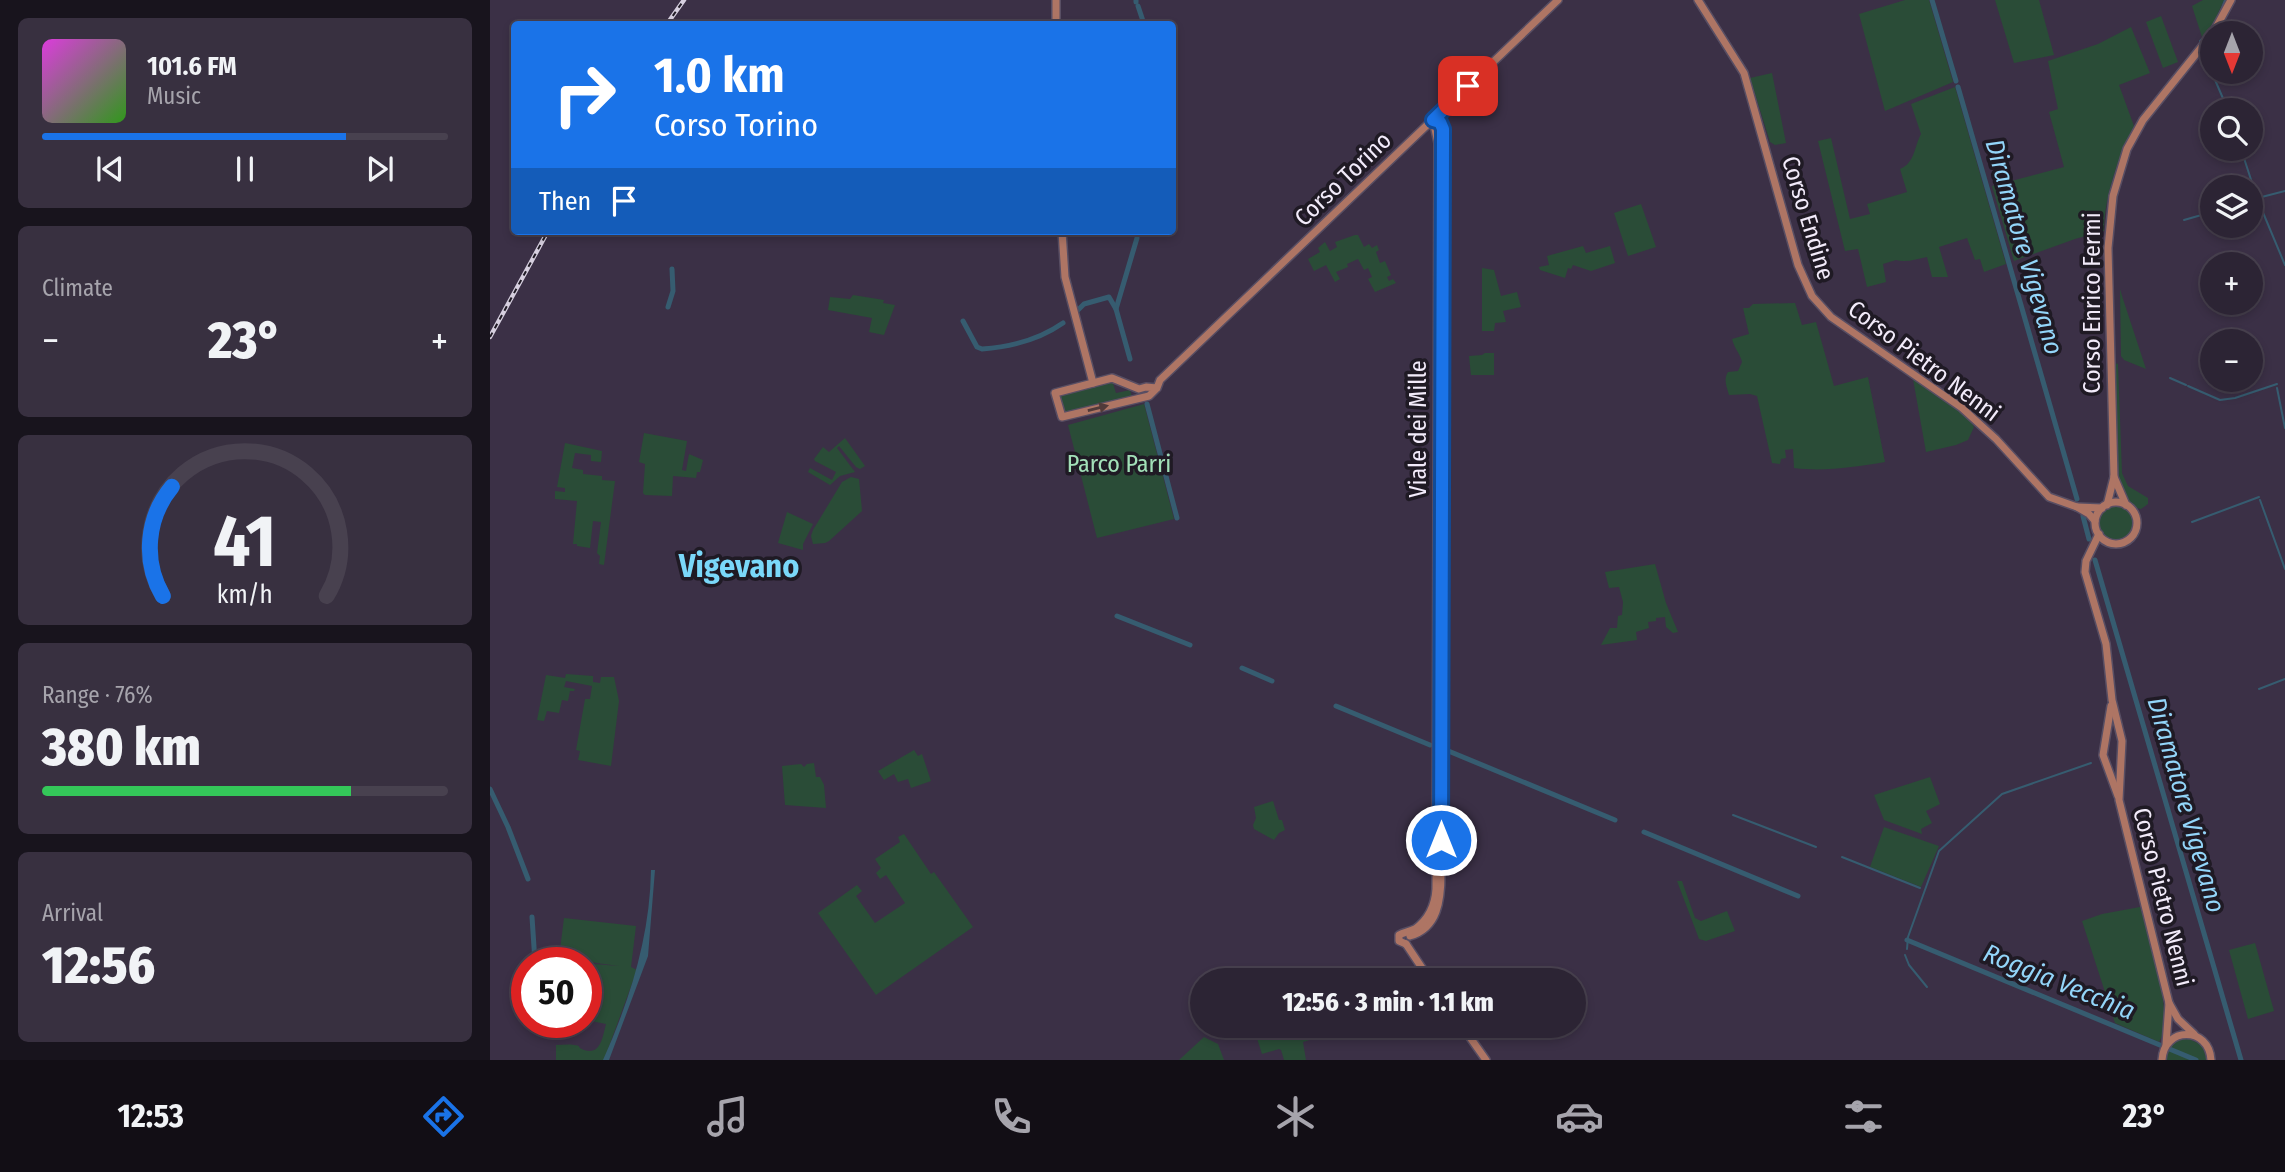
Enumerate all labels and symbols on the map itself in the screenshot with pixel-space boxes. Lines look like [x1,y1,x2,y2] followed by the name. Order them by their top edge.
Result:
[2200,21,2263,84] north arrow
[1438,56,1498,116] pin
[1289,126,1397,232] street label: Corso Torino
[1978,136,2070,358] water label: Diramatore Vigevano
[1776,153,1840,283] street label: Corso Endine
[2078,212,2106,394] street label: Corso Enrico Fermi
[1843,295,2005,427] street label: Corso Pietro Nenni
[1404,360,1432,498] street label: Viale dei Mille
[1087,402,1109,413] one-way arrow
[1067,450,1171,478] park label: Parco Parri
[678,547,799,585] district label: Vigevano
[2140,694,2232,916] water label: Diramatore Vigevano
[1404,803,1478,877] position arrow
[2127,805,2199,989] street label: Corso Pietro Nenni
[1979,938,2139,1026] water label: Roggia Vecchia
[511,947,602,1038] speed limit sign: 50

